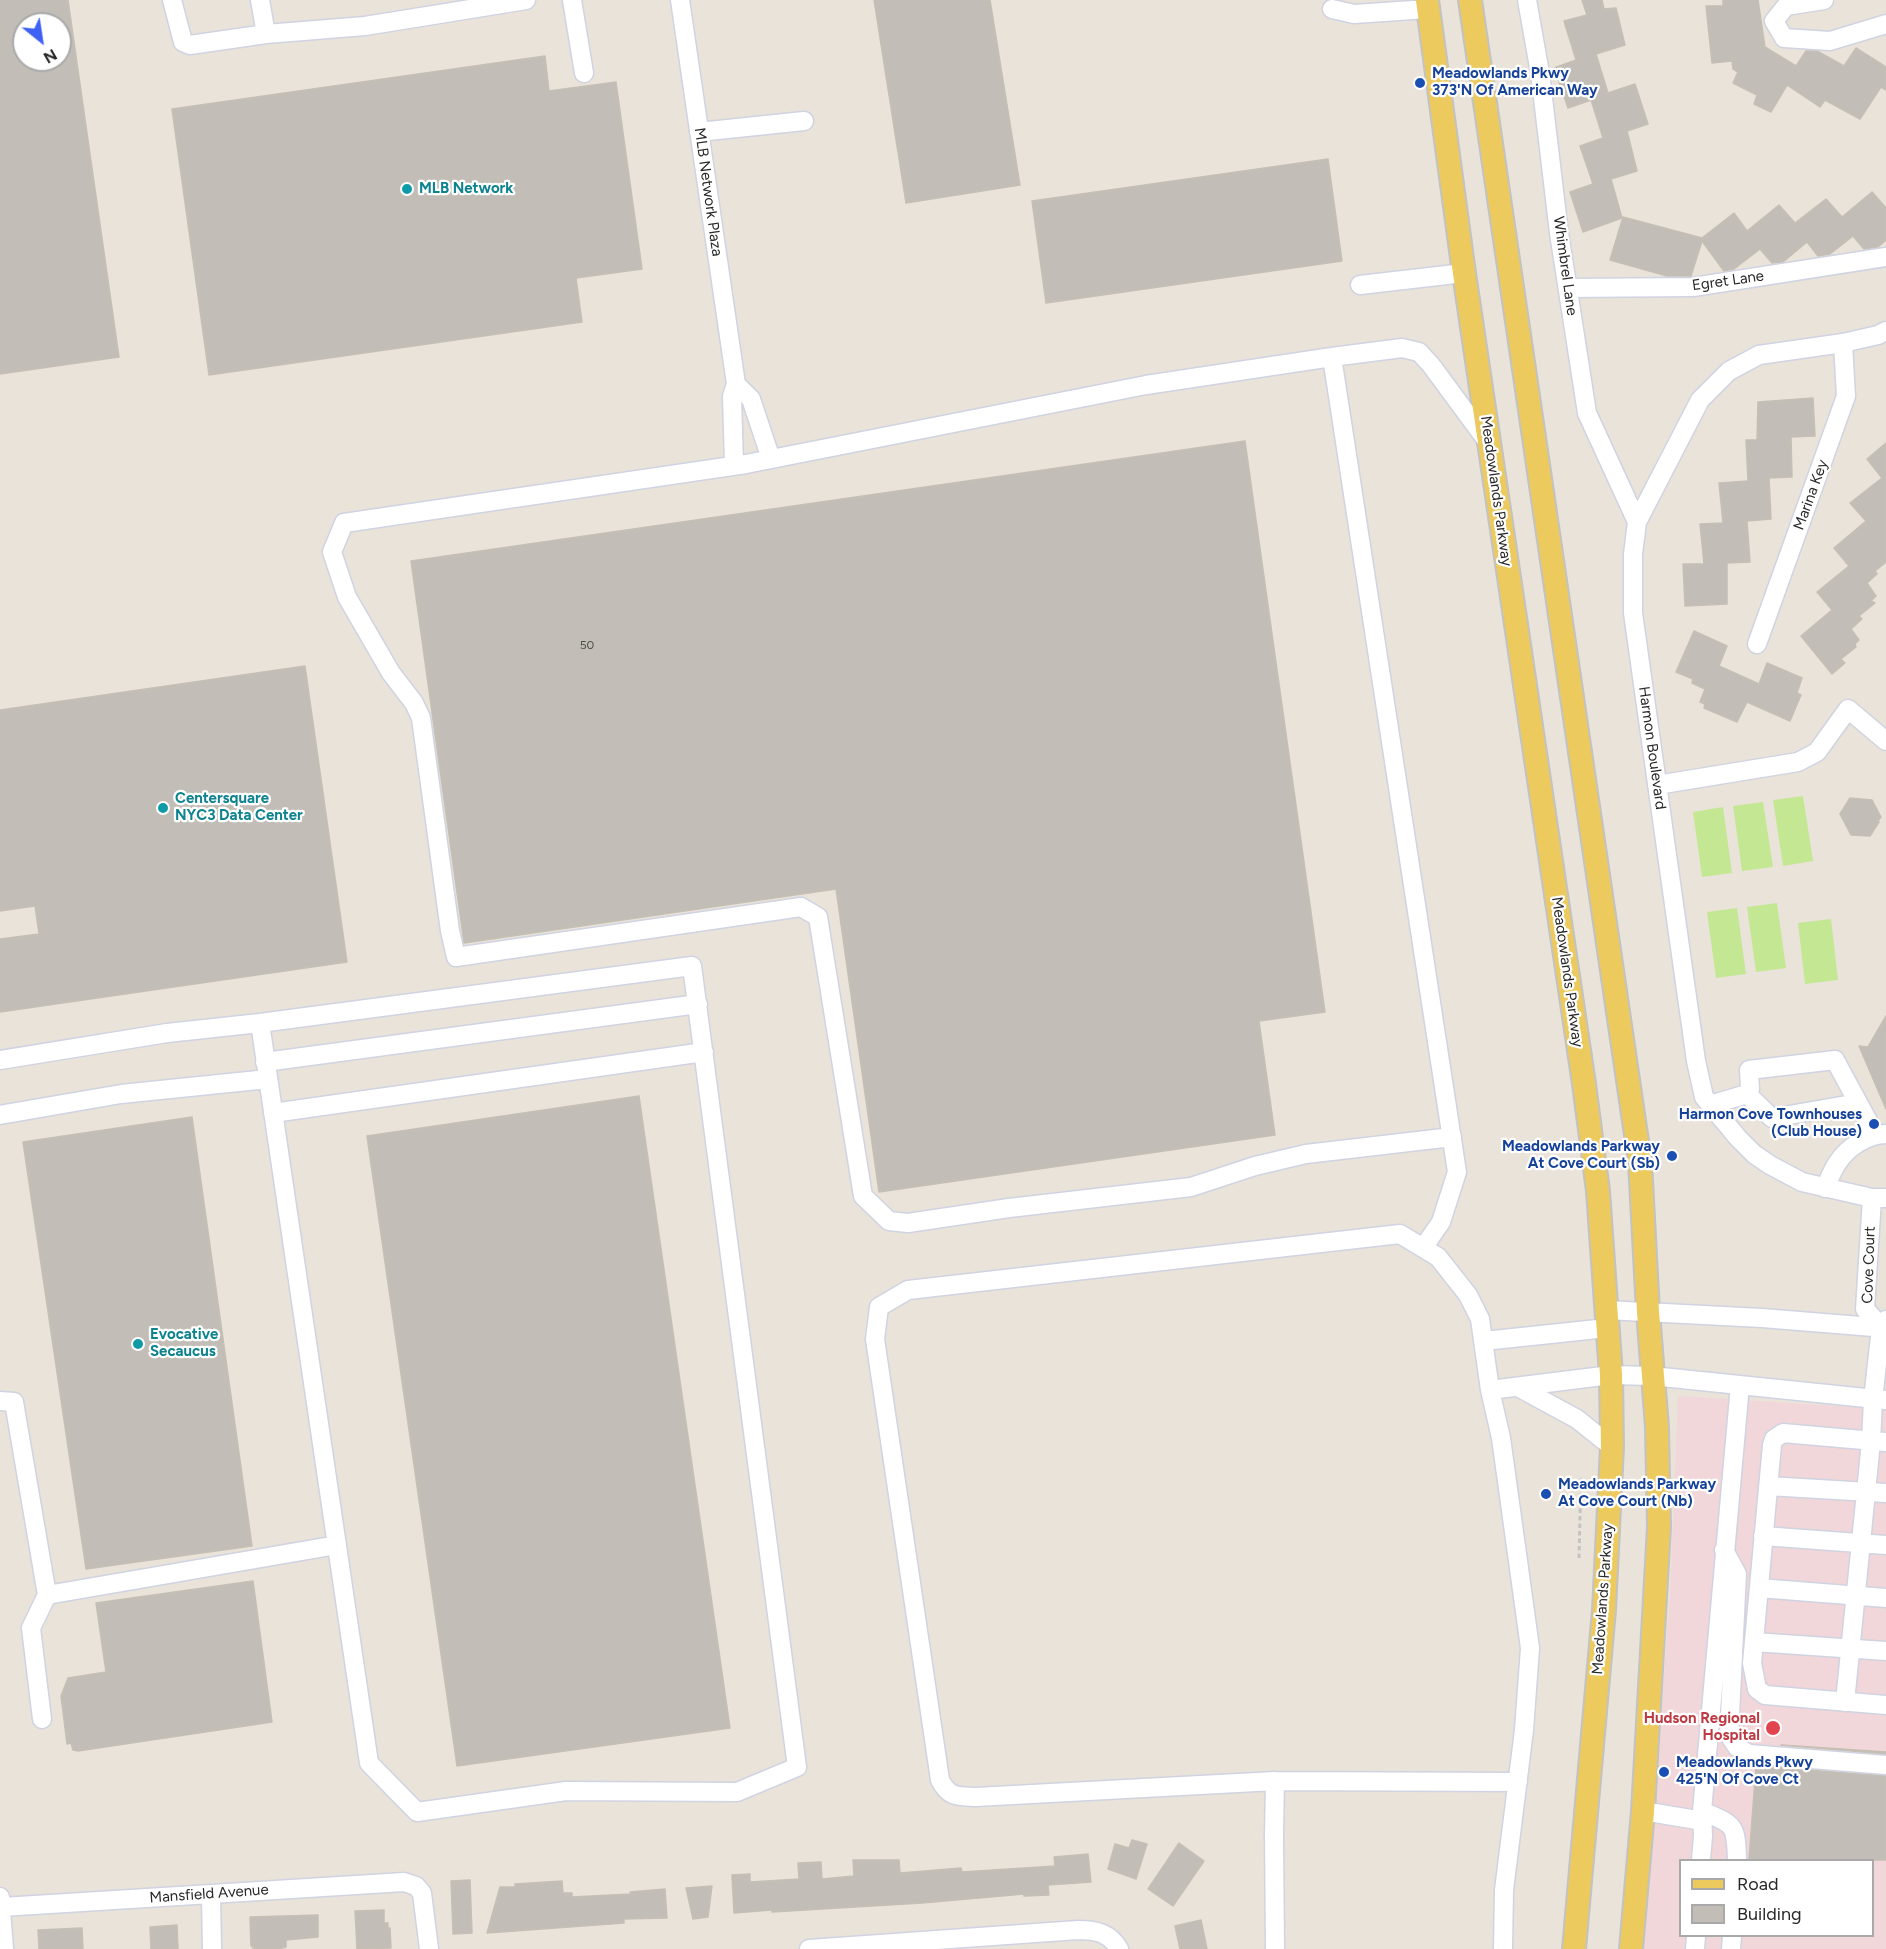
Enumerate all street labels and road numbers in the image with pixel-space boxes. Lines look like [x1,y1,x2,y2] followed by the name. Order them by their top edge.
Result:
[690,126,726,258] street label: MLB Network Plaza
[1549,215,1581,317] street label: Whimbrel Lane
[1691,267,1765,295] street label: Egret Lane
[1477,415,1515,567] street label: Meadowlands Parkway
[1790,457,1832,533] street label: Marina Key
[1634,685,1670,811] street label: Harmon Boulevard
[1548,896,1586,1048] street label: Meadowlands Parkway
[1859,1226,1879,1304] street label: Cove Court
[1589,1523,1617,1675] street label: Meadowlands Parkway
[149,1881,269,1907] street label: Mansfield Avenue

